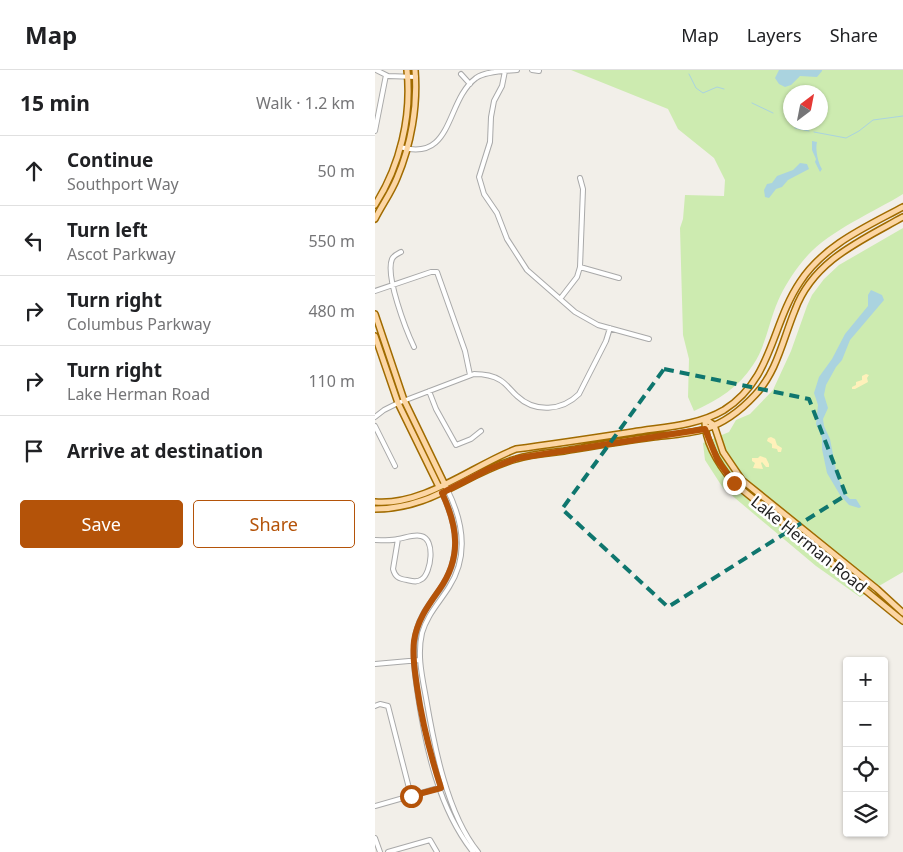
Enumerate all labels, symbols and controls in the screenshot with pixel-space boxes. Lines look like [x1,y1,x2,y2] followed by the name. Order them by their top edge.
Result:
[25,18,77,51] text: Map
[681,23,719,47] text: Map
[747,23,802,47] text: Layers
[830,23,878,47] text: Share
[783,85,828,130] north arrow
[20,89,90,117] text: 15 min
[256,92,355,114] text: Walk · 1.2 km
[67,147,153,173] text: Continue
[20,157,48,185] icon: ahead
[318,160,355,182] text: 50 m
[67,173,179,195] text: Southport Way
[67,217,148,243] text: Turn left
[20,227,48,255] icon: left
[308,230,355,252] text: 550 m
[67,243,176,265] text: Ascot Parkway
[67,287,162,313] text: Turn right
[20,297,48,325] icon: right
[308,300,355,322] text: 480 m
[67,313,211,335] text: Columbus Parkway
[67,357,162,383] text: Turn right
[20,367,48,395] icon: right
[308,370,355,392] text: 110 m
[67,383,210,405] text: Lake Herman Road
[20,437,48,465] icon: arrive
[67,438,263,464] text: Arrive at destination
[723,472,746,495] route end
[747,490,871,598] street label: Lake Herman Road
[20,500,183,548] button: Save
[193,500,355,548] button: Share
[843,657,888,837] map controls
[843,657,888,702] button: +
[843,702,888,747] button: −
[843,747,888,792] button: locate
[400,785,423,808] route start
[843,792,888,837] button: layers

